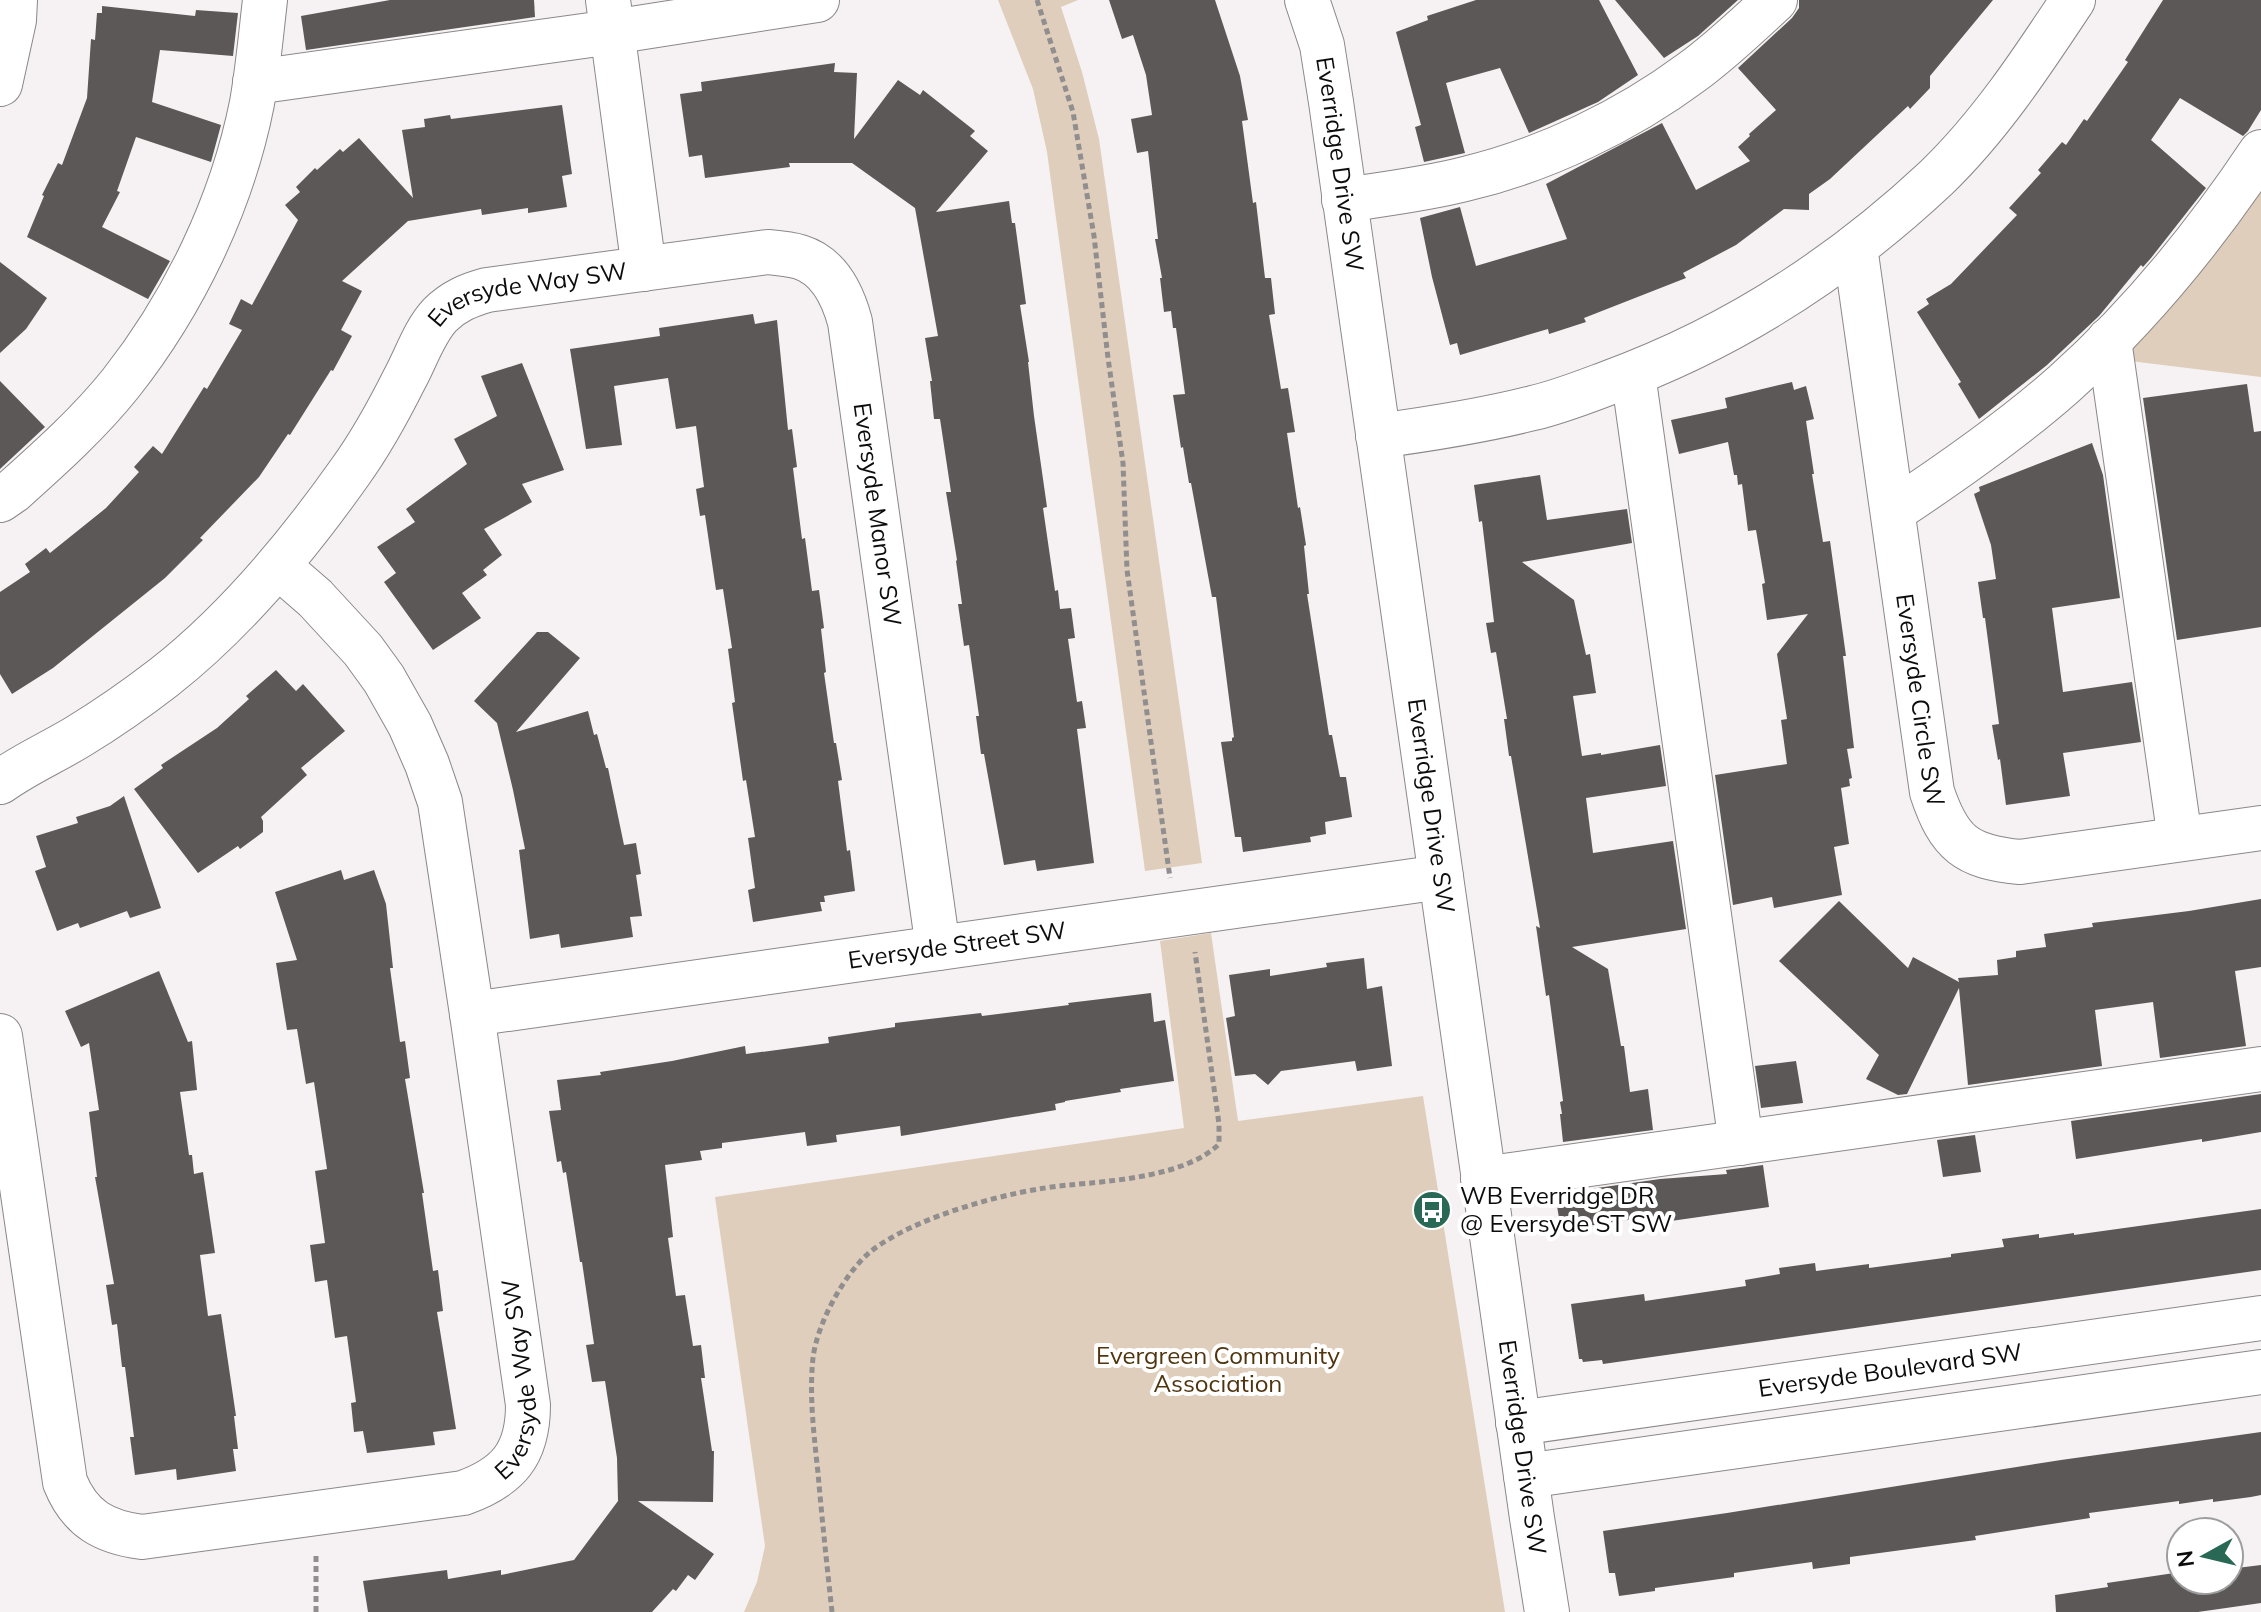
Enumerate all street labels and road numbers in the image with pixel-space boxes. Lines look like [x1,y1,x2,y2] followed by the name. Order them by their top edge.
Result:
[1310,55,1371,273] street label: Everridge Drive SW
[421,255,629,332] street label: Eversyde Way SW
[848,401,909,628] street label: Eversyde Manor SW
[1890,592,1952,811] street label: Eversyde Circle SW
[1402,696,1462,915] street label: Everridge Drive SW
[846,914,1068,975] street label: Eversyde Street SW
[488,1277,543,1486] street label: Eversyde Way SW
[1756,1336,2024,1403] street label: Eversyde Boulevard SW
[1493,1338,1554,1557] street label: Everridge Drive SW

